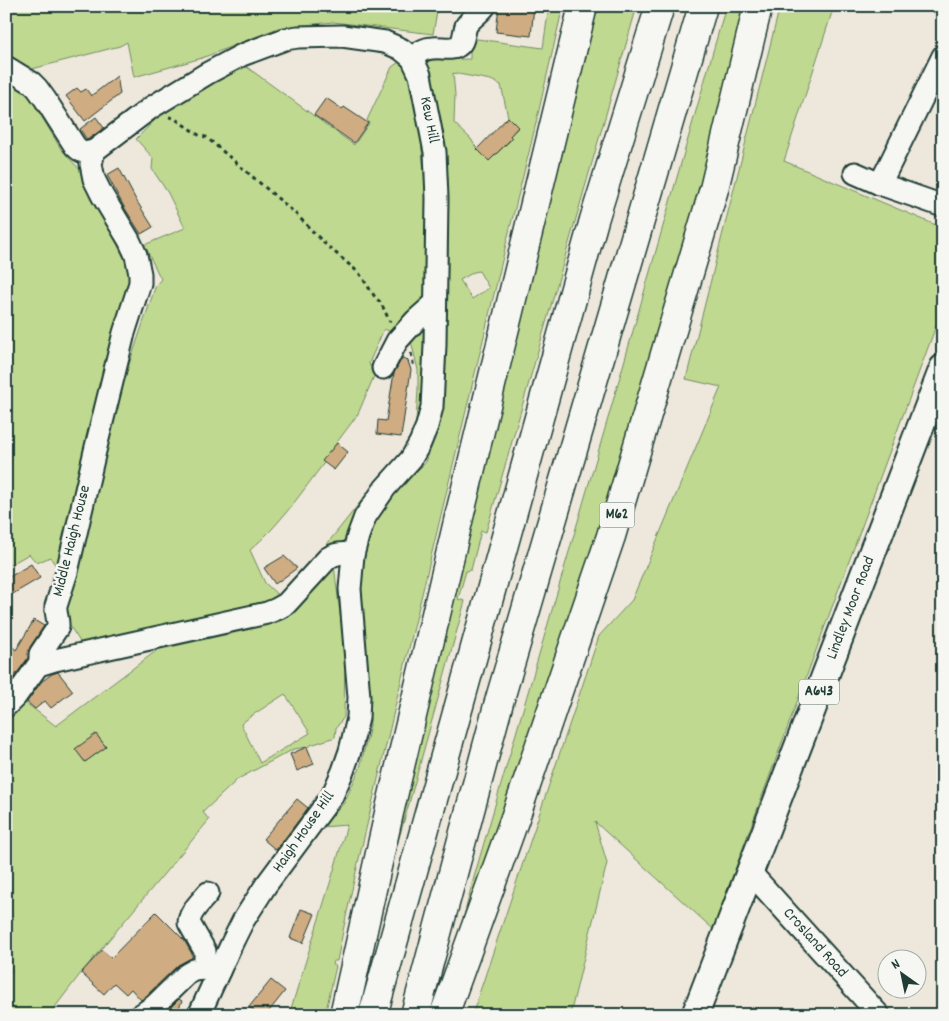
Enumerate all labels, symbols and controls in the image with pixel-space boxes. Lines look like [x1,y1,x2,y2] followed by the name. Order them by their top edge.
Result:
[413,95,445,146] street label: Kew Hill
[47,483,97,599] street label: Middle Haigh House
[600,502,634,528] road number: M62
[821,553,881,663] street label: Lindley Moor Road
[799,680,839,704] road number: A643
[267,786,341,878] street label: Haigh House Hill
[777,903,853,983] street label: Crosland Road
[876,948,926,998] north arrow
[888,954,904,975] text: N

